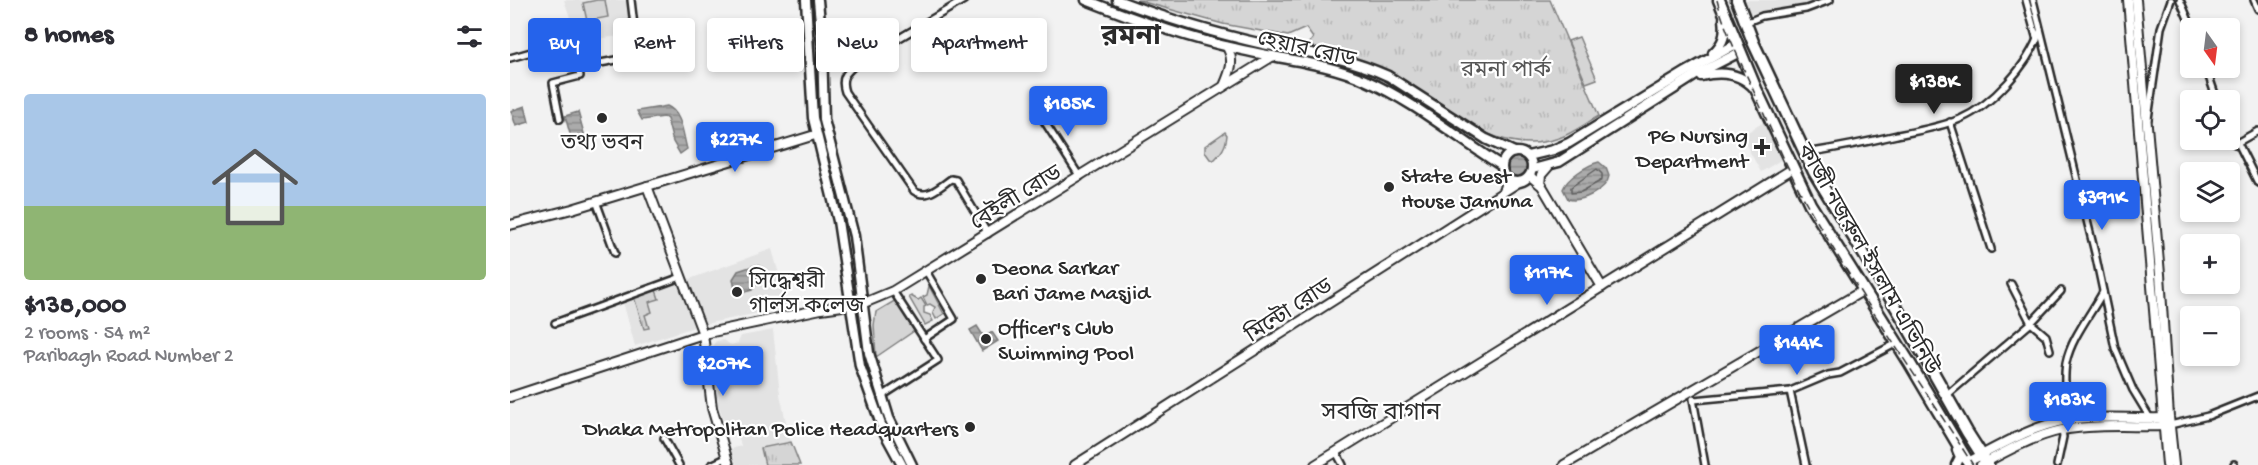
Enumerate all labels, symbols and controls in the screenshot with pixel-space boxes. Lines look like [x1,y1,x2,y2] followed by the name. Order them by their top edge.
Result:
[528,18,601,72] chip: Buy
[613,18,695,72] chip: Rent
[707,18,804,72] chip: Filters
[816,18,899,72] chip: New
[911,18,1047,72] chip: Apartment
[2180,18,2240,78] north arrow
[2180,18,2240,366] map controls
[453,20,486,53] icon: filters
[24,21,113,52] text: 8 homes
[1100,22,1162,55] district label: রমনা
[1254,27,1358,75] street label: হেয়ার রোড
[1460,55,1551,85] park label: রমনা পার্ক
[1892,64,1976,115] pin: $138K
[1909,72,1959,95] text: $138K
[1026,86,1110,137] pin: $185K
[2180,90,2240,150] button: locate
[1043,94,1093,117] text: $185K
[595,111,609,125] marker: তথ্য ভবন
[693,122,777,173] pin: $227K
[1634,125,1750,176] place label: PG Nursing Department
[710,130,760,153] text: $227K
[560,132,644,158] place label: তথ্য ভবন
[201,133,309,241] icon: home
[1789,137,1946,381] street label: কাজী নজরুল ইসলাম এভিনিউ
[1753,138,1771,156] marker: PG Nursing Department
[965,158,1068,238] street label: বেইলী রোড
[2180,162,2240,222] button: layers
[1401,165,1533,216] place label: State Guest House Jamuna
[1382,180,1396,194] marker: State Guest House Jamuna
[2060,180,2144,231] pin: $391K
[2078,188,2126,211] text: $391K
[2180,234,2240,294] button: +
[1505,255,1589,306] pin: $117K
[991,257,1152,308] place label: Deona Sarkar Bari Jame Masjid
[1524,263,1570,286] text: $117K
[748,267,866,321] place label: সিদ্ধেশ্বরী গার্লস কলেজ
[974,272,988,286] marker: Deona Sarkar Bari Jame Masjid
[1239,272,1339,351] street label: মিন্টো রোড
[730,285,744,299] marker: সিদ্ধেশ্বরী গার্লস কলেজ
[24,292,126,323] text: $138,000
[2180,306,2240,366] button: −
[998,317,1134,368] place label: Officer's Club Swimming Pool
[24,323,151,346] text: 2 rooms · 54 m²
[1755,325,1839,376] pin: $144K
[979,332,993,346] marker: Officer's Club Swimming Pool
[1773,333,1821,356] text: $144K
[24,346,234,369] text: Paribagh Road Number 2
[681,346,765,397] pin: $207K
[697,354,749,377] text: $207K
[2026,382,2110,433] pin: $183K
[2043,390,2093,413] text: $183K
[1320,397,1441,429] district label: সবজি বাগান
[581,418,959,444] place label: Dhaka Metropolitan Police Headquarters
[963,420,977,434] marker: Dhaka Metropolitan Police Headquarters

